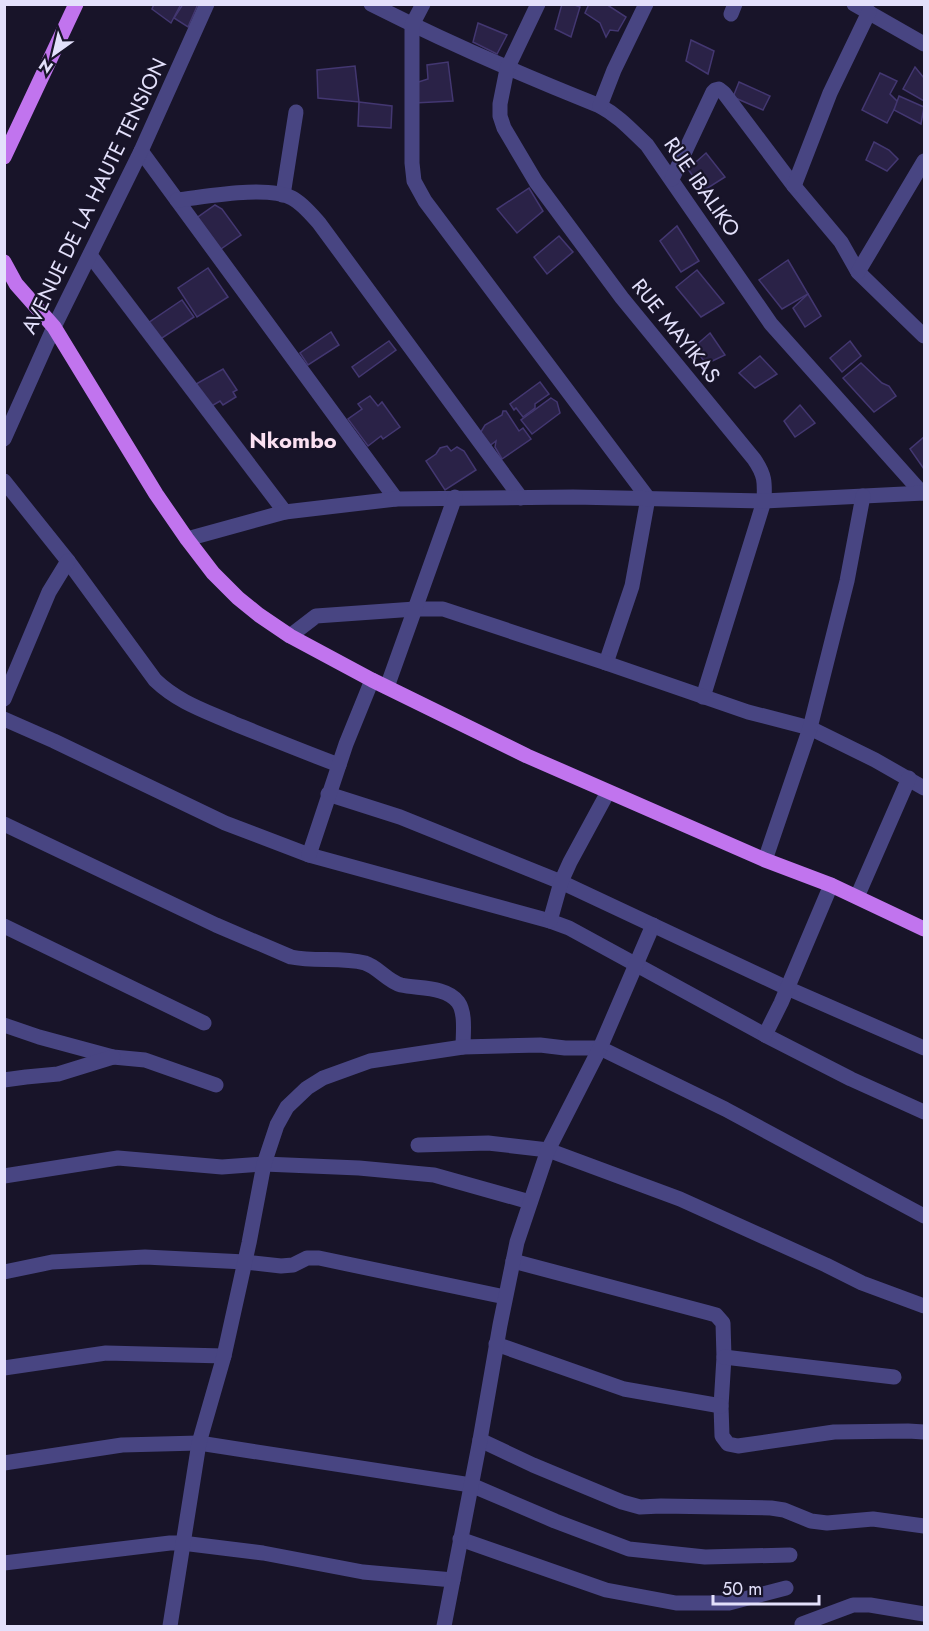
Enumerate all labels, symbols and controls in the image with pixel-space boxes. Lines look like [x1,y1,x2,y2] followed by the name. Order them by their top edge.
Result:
[24,24,84,84] north arrow
[16,54,172,338] street label: AVENUE DE LA HAUTE TENSION
[657,131,747,243] street label: RUE IBALIKO
[625,272,727,390] street label: RUE MAYIKAS
[249,424,337,456] district label: Nkombo
[713,1568,820,1606] scale bar
[722,1576,762,1602] text: 50 m

